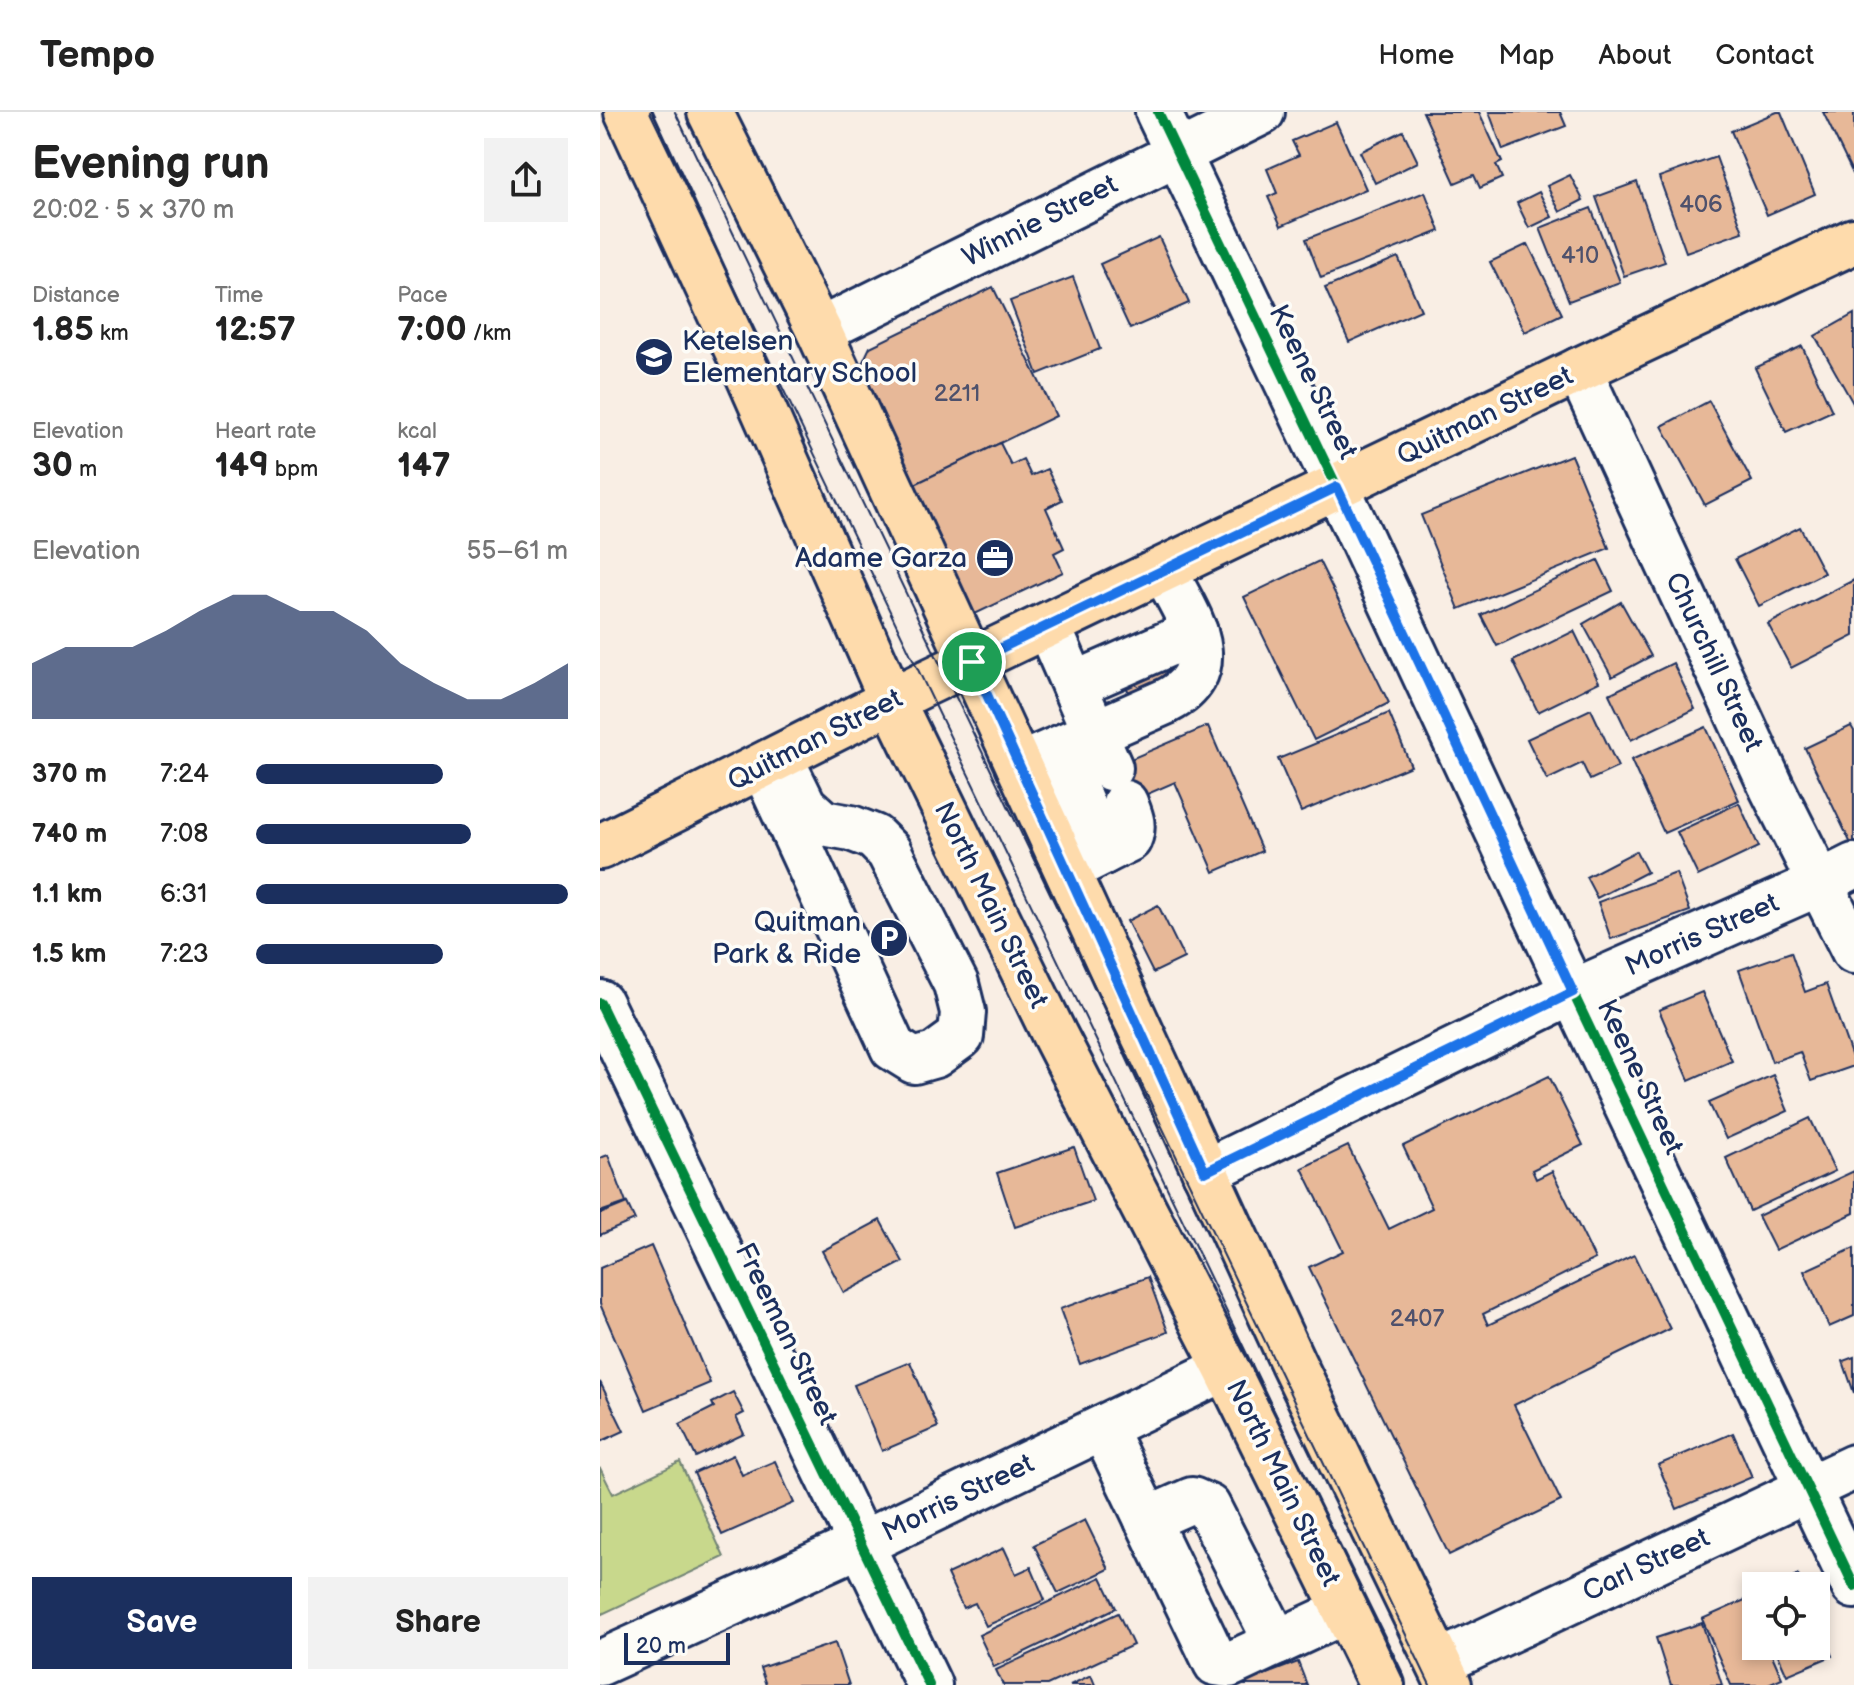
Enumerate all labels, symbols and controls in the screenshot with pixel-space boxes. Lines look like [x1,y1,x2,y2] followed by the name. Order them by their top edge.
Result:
[40,33,155,78] text: Tempo
[1378,39,1454,72] text: Home
[1498,39,1555,72] text: Map
[1599,39,1671,72] text: About
[1715,39,1814,72] text: Contact
[32,138,269,191] text: Evening run
[484,138,568,222] button: share
[957,168,1123,274] street label: Winnie Street
[1679,190,1723,219] house number: 406
[32,195,234,226] text: 20:02 · 5 × 370 m
[1561,241,1599,270] house number: 410
[32,282,120,309] text: Distance
[215,282,263,309] text: Time
[397,282,448,309] text: Pace
[1262,300,1365,465] street label: Keene Street
[32,309,94,350] text: 1.85
[215,309,296,350] text: 12:57
[397,309,467,350] text: 7:00
[94,320,129,347] text: km
[467,320,511,347] text: /km
[682,325,917,390] place label: Ketelsen Elementary School
[633,336,675,378] school or university icon: Ketelsen Elementary School
[1392,359,1579,473] street label: Quitman Street
[934,379,980,408] house number: 2211
[32,418,124,445] text: Elevation
[215,418,316,445] text: Heart rate
[397,418,437,445] text: kcal
[32,445,73,486] text: 30
[215,445,269,486] text: 149
[397,445,450,486] text: 147
[73,456,97,483] text: m
[269,456,318,483] text: bpm
[32,536,140,567] text: Elevation
[467,536,568,567] text: 55–61 m
[974,537,1016,579] office icon: Adame Garza
[795,542,967,575] place label: Adame Garza
[1658,567,1770,757] street label: Churchill Street
[938,628,1006,696] pin
[950,640,994,684] icon: arrive
[722,682,908,798] street label: Quitman Street
[32,759,107,790] text: 370 m
[160,759,209,790] text: 7:24
[927,797,1055,1014] street label: North Main Street
[32,819,107,850] text: 740 m
[160,819,208,850] text: 7:08
[32,879,102,910] text: 1.1 km
[160,879,207,910] text: 6:31
[1620,886,1784,984] street label: Morris Street
[712,906,861,971] place label: Quitman Park & Ride
[868,917,910,959] parking icon: Quitman Park & Ride
[32,939,107,970] text: 1.5 km
[160,939,209,970] text: 7:23
[1590,994,1690,1160] street label: Keene Street
[728,1238,844,1431] street label: Freeman Street
[1390,1304,1444,1333] house number: 2407
[1219,1375,1347,1592] street label: North Main Street
[877,1447,1040,1549] street label: Morris Street
[1577,1521,1715,1609] street label: Carl Street
[1742,1572,1830,1660] map controls
[1742,1572,1830,1660] button: locate
[32,1577,292,1669] button: Save
[308,1577,568,1669] button: Share
[624,1629,730,1665] scale bar
[636,1633,686,1660] text: 20 m

